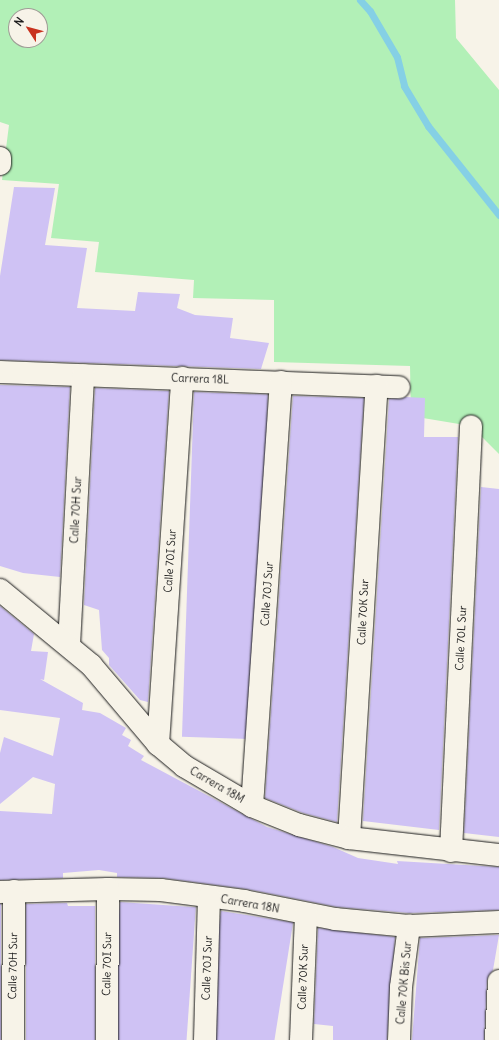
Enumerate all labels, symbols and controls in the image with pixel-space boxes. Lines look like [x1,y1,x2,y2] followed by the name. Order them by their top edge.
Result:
[8,8,48,48] north arrow
[11,14,27,29] text: N
[171,371,229,387] street label: Carrera 18L
[68,476,84,544] street label: Calle 70H Sur
[161,529,179,593] street label: Calle 70I Sur
[258,561,276,627] street label: Calle 70J Sur
[355,579,371,645] street label: Calle 70K Sur
[453,605,469,671] street label: Calle 70L Sur
[187,764,247,806] street label: Carrera 18M
[220,892,280,916] street label: Carrera 18N
[6,932,20,1000] street label: Calle 70H Sur
[100,932,114,996] street label: Calle 70I Sur
[199,935,215,1001] street label: Calle 70J Sur
[394,941,414,1025] street label: Calle 70K Bis Sur
[295,944,311,1010] street label: Calle 70K Sur

